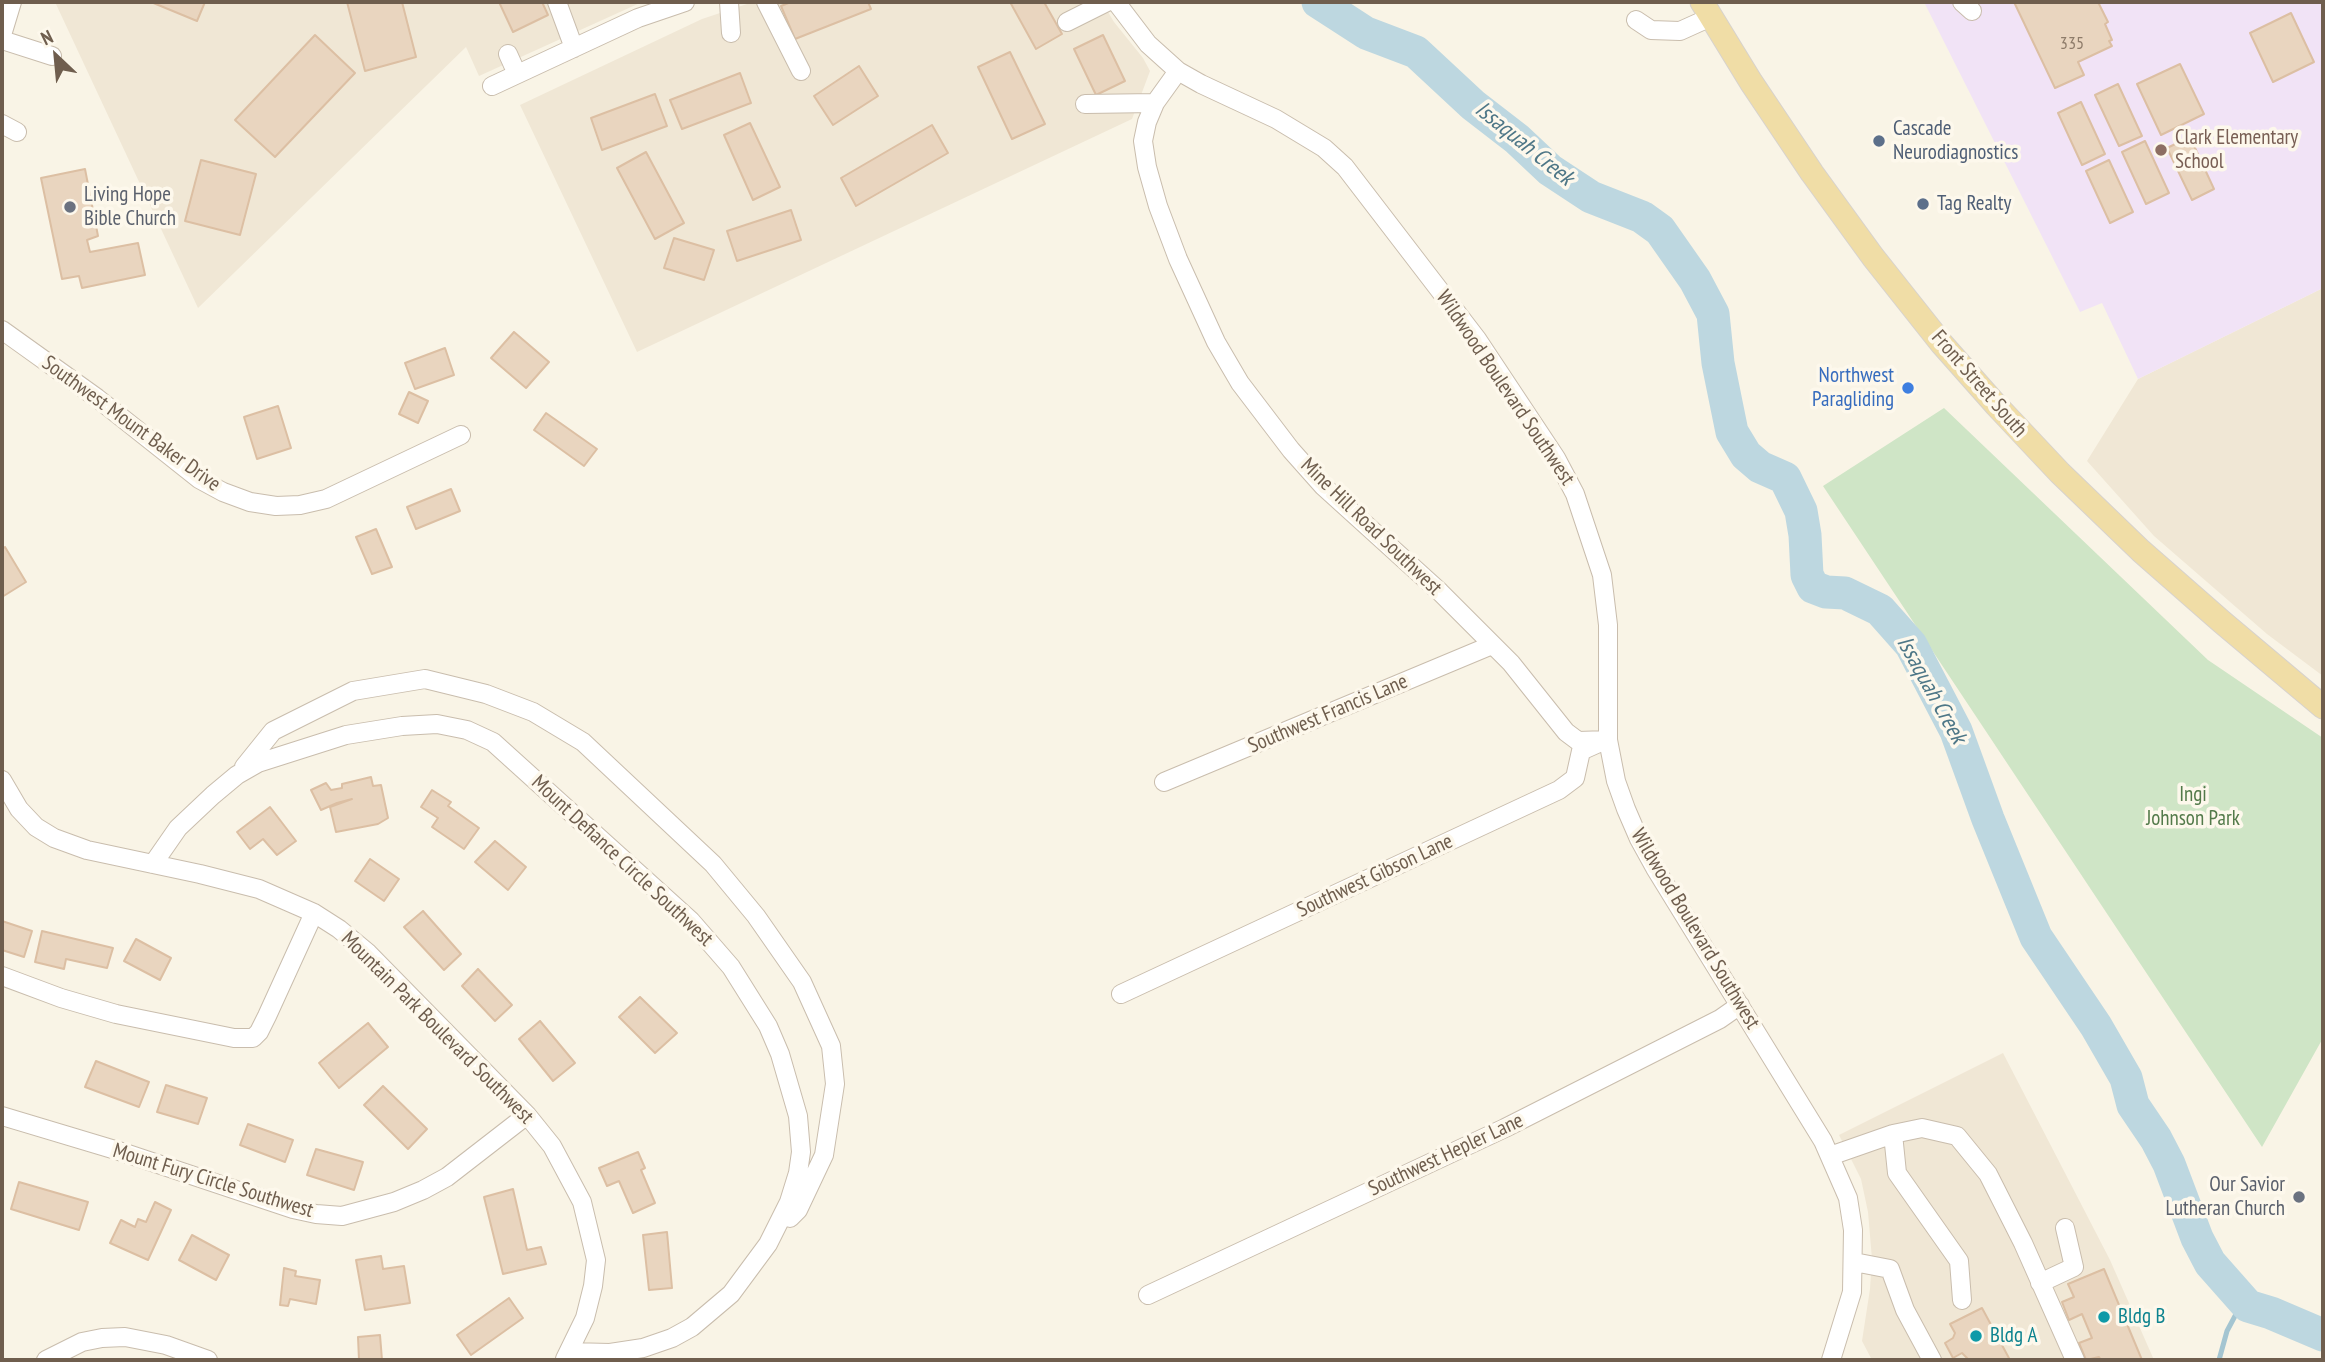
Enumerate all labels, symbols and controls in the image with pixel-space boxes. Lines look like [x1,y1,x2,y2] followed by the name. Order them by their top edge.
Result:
[21,21,91,91] north arrow
[37,24,57,50] text: N
[2060,33,2084,55] house number: 335
[1469,96,1579,192] water label: Issaquah Creek
[1893,116,2018,166] place label: Cascade Neurodiagnostics
[2175,125,2298,175] place label: Clark Elementary School
[1871,133,1887,149] marker: Cascade Neurodiagnostics
[2153,142,2169,158] marker: Clark Elementary School
[84,182,176,232] place label: Living Hope Bible Church
[1937,191,2011,217] place label: Tag Realty
[1915,196,1931,212] marker: Tag Realty
[62,199,78,215] marker: Living Hope Bible Church
[1430,286,1580,490] street label: Wildwood Boulevard Southwest
[1926,326,2032,442] street label: Front Street South
[37,351,225,497] street label: Southwest Mount Baker Drive
[1812,363,1894,413] place label: Northwest Paragliding
[1900,380,1916,396] marker: Northwest Paragliding
[1295,453,1447,601] street label: Mine Hill Road Southwest
[1890,631,1972,749] water label: Issaquah Creek
[1244,669,1412,759] street label: Southwest Francis Lane
[526,770,718,952] street label: Mount Defiance Circle Southwest
[2146,782,2240,832] park label: Ingi Johnson Park
[1625,824,1765,1034] street label: Wildwood Boulevard Southwest
[1293,829,1457,923] street label: Southwest Gibson Lane
[335,926,539,1130] street label: Mountain Park Boulevard Southwest
[1365,1108,1527,1202] street label: Southwest Hepler Lane
[110,1139,316,1223] street label: Mount Fury Circle Southwest
[2166,1172,2285,1222] place label: Our Savior Lutheran Church
[2291,1189,2307,1205] marker: Our Savior Lutheran Church
[2118,1304,2165,1330] place label: Bldg B
[2096,1309,2112,1325] marker: Bldg B
[1990,1323,2037,1349] place label: Bldg A
[1968,1328,1984,1344] marker: Bldg A

